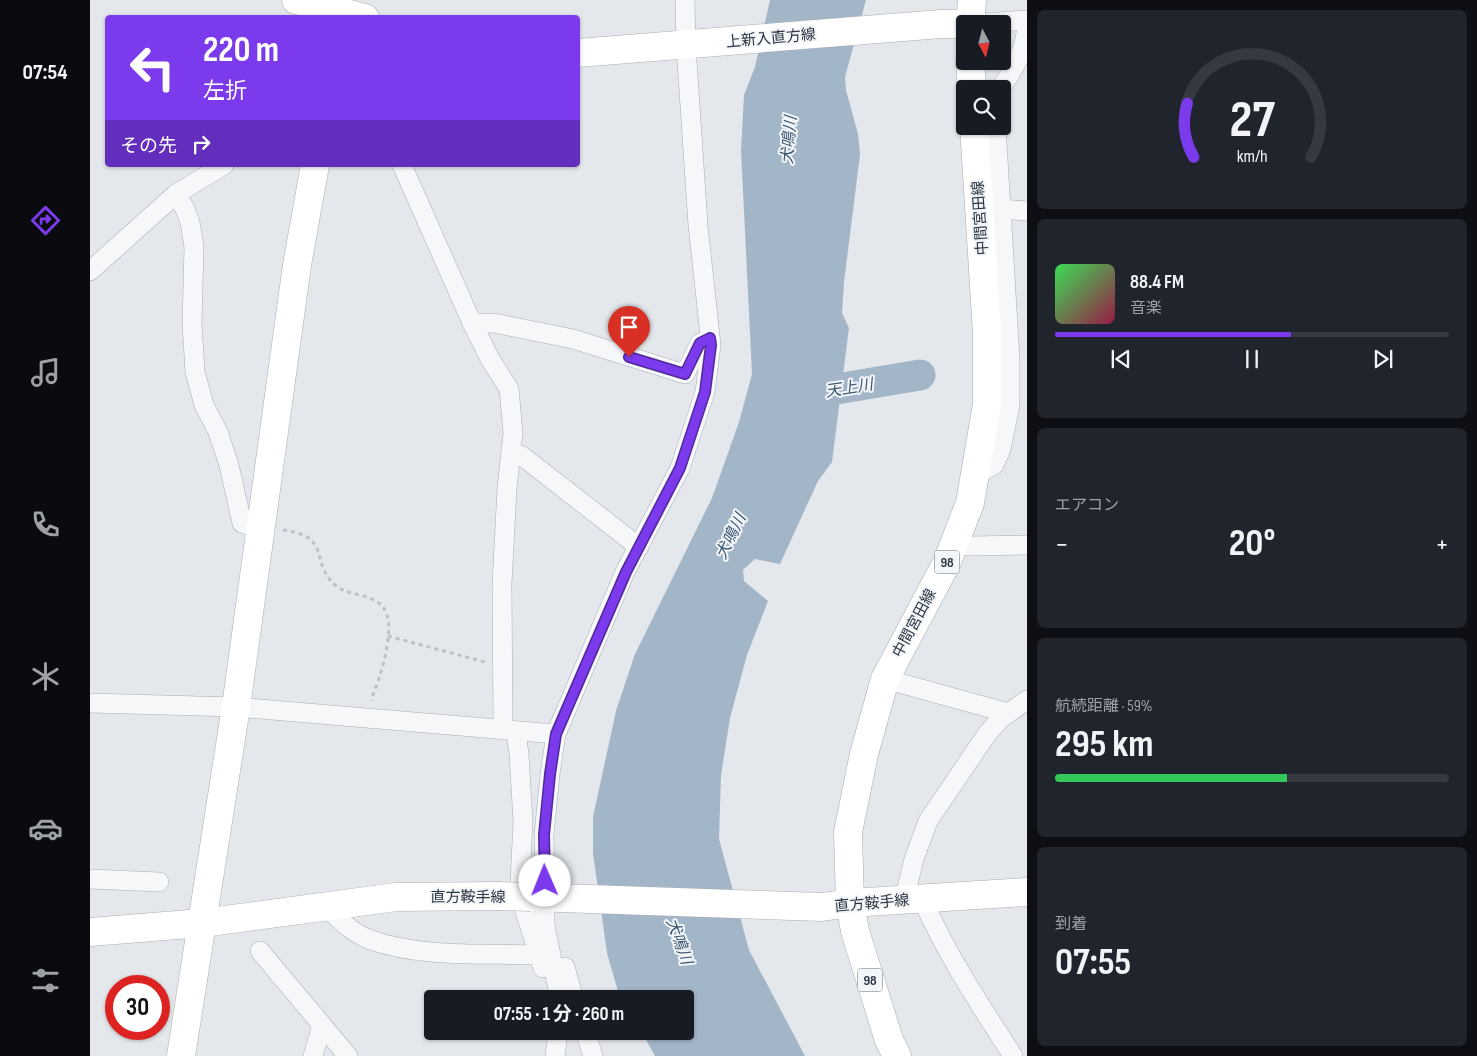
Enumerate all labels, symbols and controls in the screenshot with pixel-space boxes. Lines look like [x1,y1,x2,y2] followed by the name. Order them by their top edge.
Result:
[956,15,1011,70] north arrow
[956,15,1011,135] map controls
[725,25,817,52] street label: 上新入直方線
[203,29,279,72] text: 220 m
[120,35,185,100] icon: left
[23,59,67,86] text: 07:54
[203,78,247,105] text: 左折
[956,80,1011,135] button: search
[1229,89,1275,152] text: 27
[778,113,801,165] water label: 犬鳴川
[187,130,215,158] icon: right
[120,135,177,158] text: その先
[1237,146,1267,167] text: km/h
[968,180,993,256] street label: 中間宮田線
[28,203,63,238] icon: directions
[1130,271,1184,294] text: 88.4 FM
[1130,299,1162,318] text: 音楽
[608,306,650,357] pin
[615,313,643,341] icon: arrive
[1107,345,1135,373] icon: previous
[1238,345,1266,373] icon: pause
[1369,345,1397,373] icon: next
[28,355,63,390] icon: music
[824,375,876,402] water label: 天上川
[1055,496,1119,515] text: エアコン
[28,507,63,542] icon: phone
[712,509,751,562] water label: 犬鳴川
[1229,521,1275,566] text: 20°
[1055,528,1069,561] text: −
[1435,528,1449,561] text: +
[934,550,960,574] road number: 98
[888,586,940,661] street label: 中間宮田線
[28,659,63,694] icon: climate
[1055,697,1152,716] text: 航続距離 · 59%
[1055,722,1154,767] text: 295 km
[28,811,63,846] icon: car
[518,854,570,906] position arrow
[430,888,506,907] street label: 直方鞍手線
[834,891,910,916] street label: 直方鞍手線
[1055,915,1087,934] text: 到着
[661,916,696,969] water label: 犬鳴川
[1055,940,1131,985] text: 07:55
[28,963,63,998] icon: filters
[858,968,882,992] road number: 98
[105,975,170,1040] speed limit sign: 30
[494,1003,624,1026] text: 07:55 · 1 分 · 260 m

